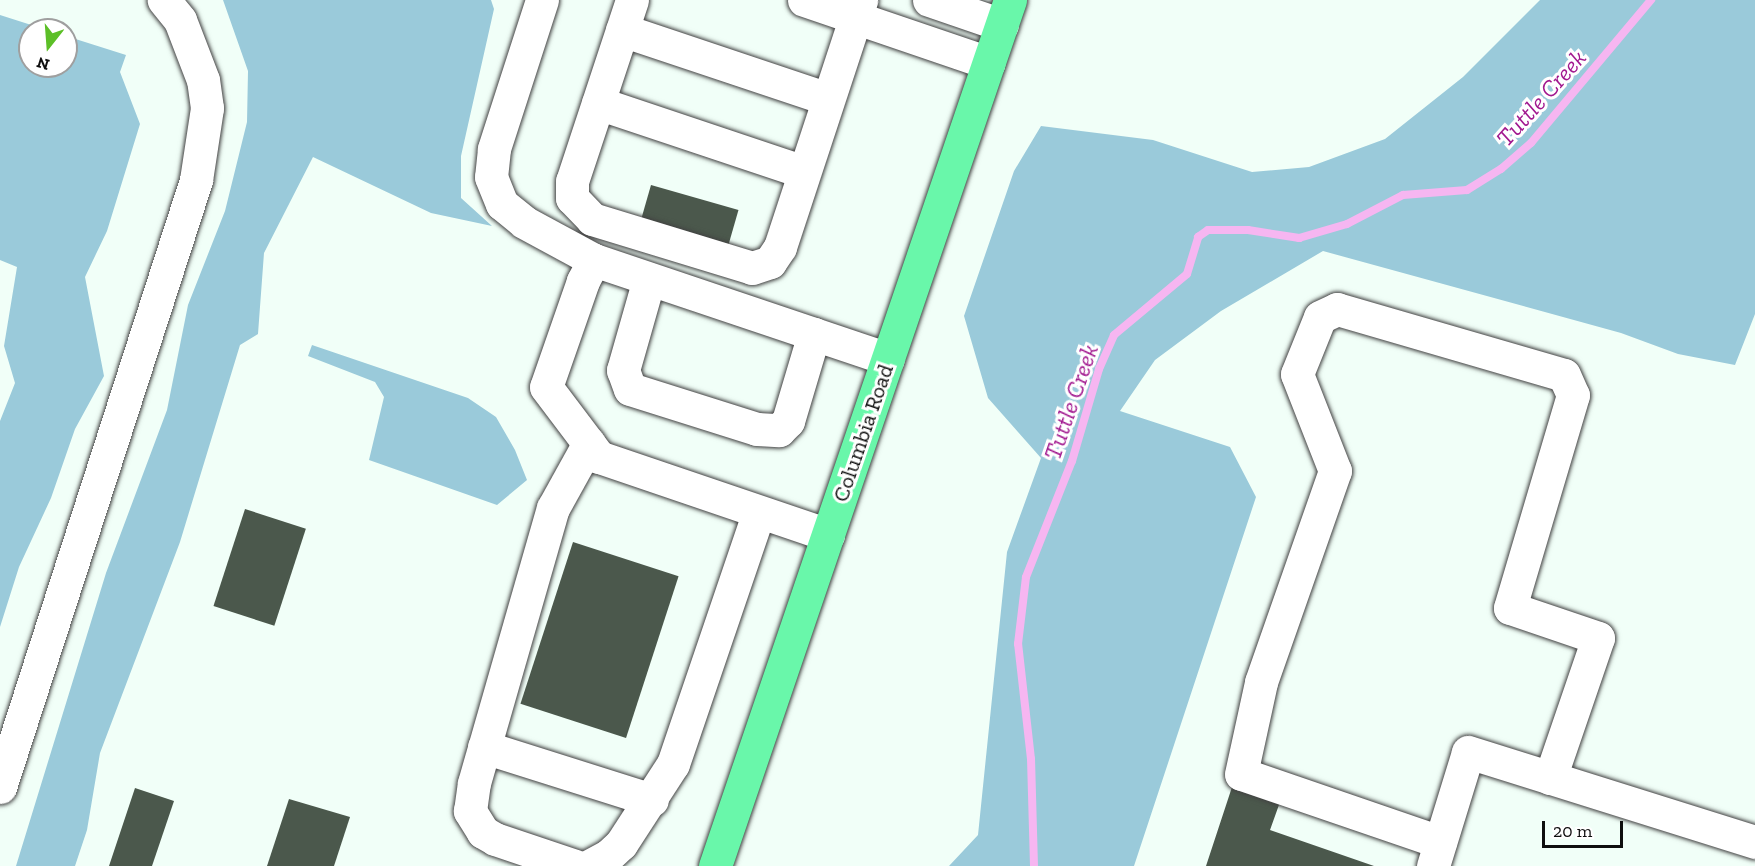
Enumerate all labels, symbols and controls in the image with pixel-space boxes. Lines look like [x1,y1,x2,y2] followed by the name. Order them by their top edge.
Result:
[18,18,78,78] north arrow
[1490,44,1592,152] water label: Tuttle Creek
[35,53,52,75] text: N
[1038,341,1104,463] water label: Tuttle Creek
[827,361,899,505] street label: Columbia Road
[1545,809,1626,847] scale bar
[1553,820,1592,842] text: 20 m

